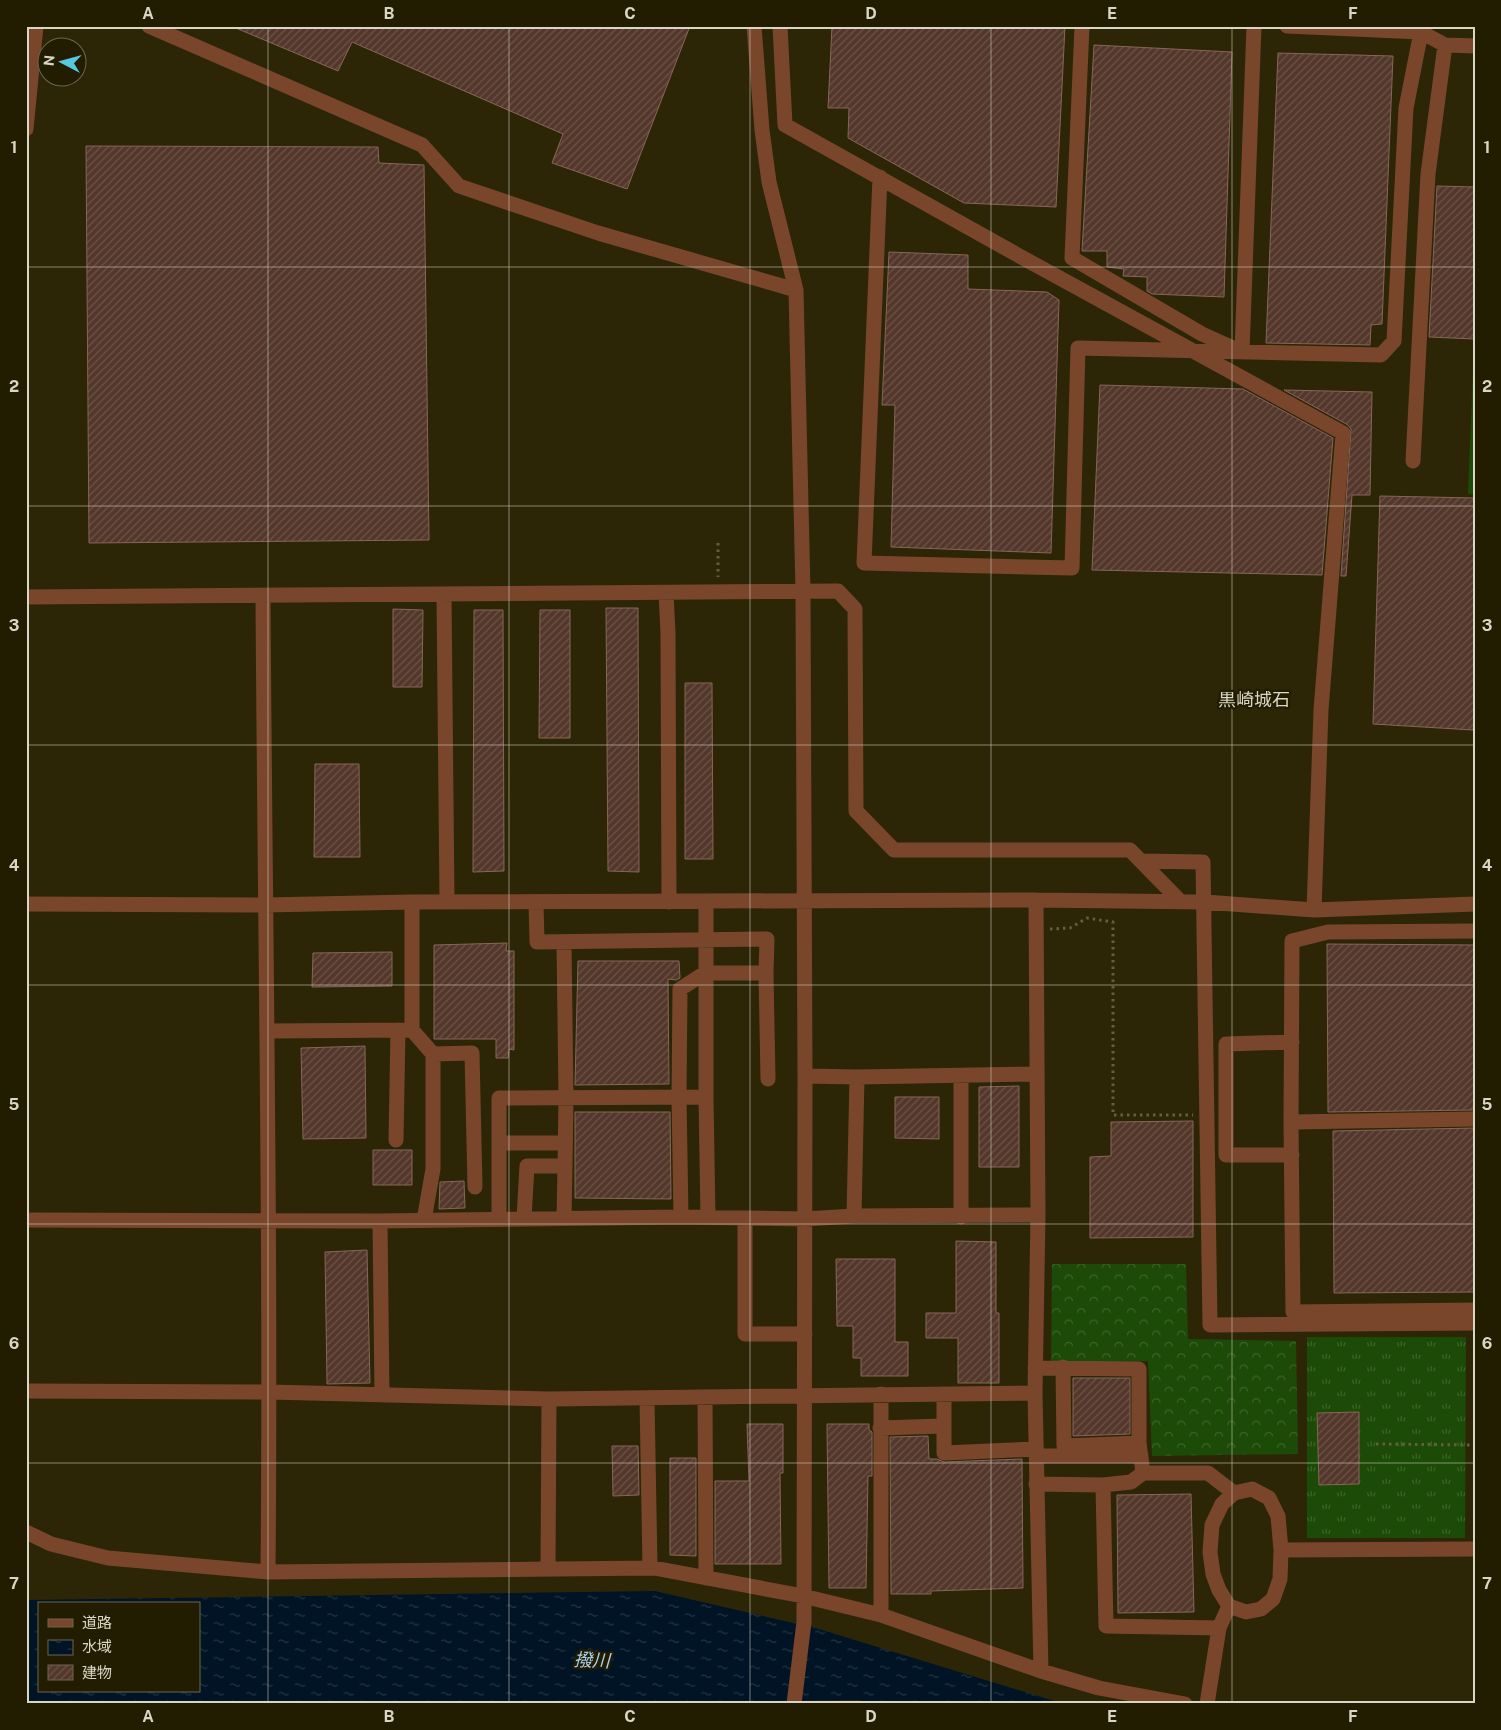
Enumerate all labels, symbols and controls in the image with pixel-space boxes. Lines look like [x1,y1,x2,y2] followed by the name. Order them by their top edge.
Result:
[142,4,154,23] text: A
[384,4,395,23] text: B
[624,4,636,23] text: C
[865,4,877,23] text: D
[1107,4,1117,23] text: E
[1348,4,1358,23] text: F
[38,38,88,88] north arrow
[41,54,58,67] text: N
[11,138,17,157] text: 1
[1484,138,1490,157] text: 1
[9,377,19,396] text: 2
[1482,377,1492,396] text: 2
[9,616,19,635] text: 3
[1482,616,1492,635] text: 3
[1218,689,1290,710] district label: 黒崎城石
[9,856,20,875] text: 4
[1482,856,1493,875] text: 4
[9,1095,20,1114] text: 5
[1482,1095,1493,1114] text: 5
[9,1334,19,1353] text: 6
[1482,1334,1492,1353] text: 6
[9,1574,19,1593] text: 7
[1482,1574,1492,1593] text: 7
[38,1602,200,1692] legend
[82,1614,112,1631] text: 道路
[82,1638,112,1655] text: 水域
[574,1649,612,1671] water label: 撥川
[82,1664,112,1681] text: 建物
[142,1707,154,1726] text: A
[384,1707,395,1726] text: B
[624,1707,636,1726] text: C
[865,1707,877,1726] text: D
[1107,1707,1117,1726] text: E
[1348,1707,1358,1726] text: F

